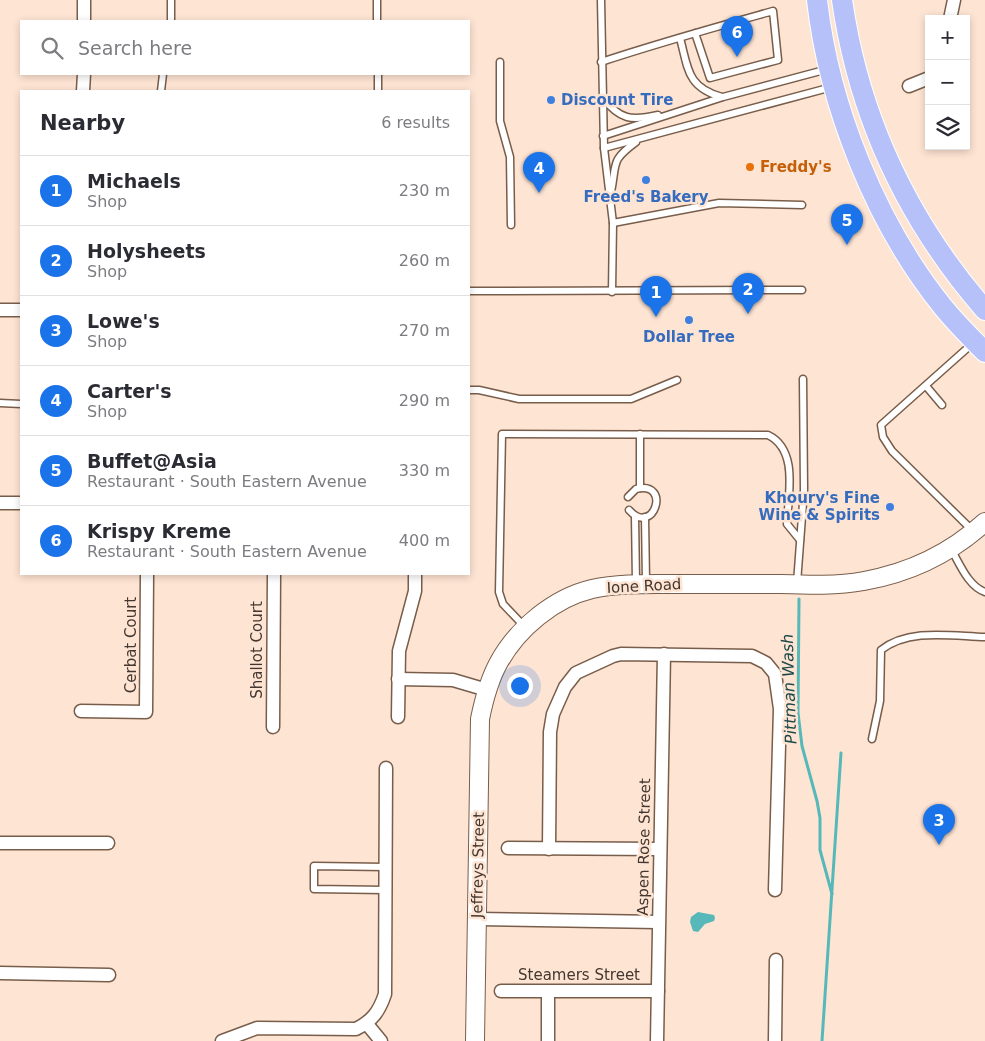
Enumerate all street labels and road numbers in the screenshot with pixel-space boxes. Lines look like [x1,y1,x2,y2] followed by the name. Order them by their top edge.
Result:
[606,575,682,597] street label: Ione Road
[122,597,140,693] street label: Cerbat Court
[248,601,266,699] street label: Shallot Court
[634,778,654,916] street label: Aspen Rose Street
[468,812,488,919] street label: Jeffreys Street
[518,966,640,984] street label: Steamers Street

